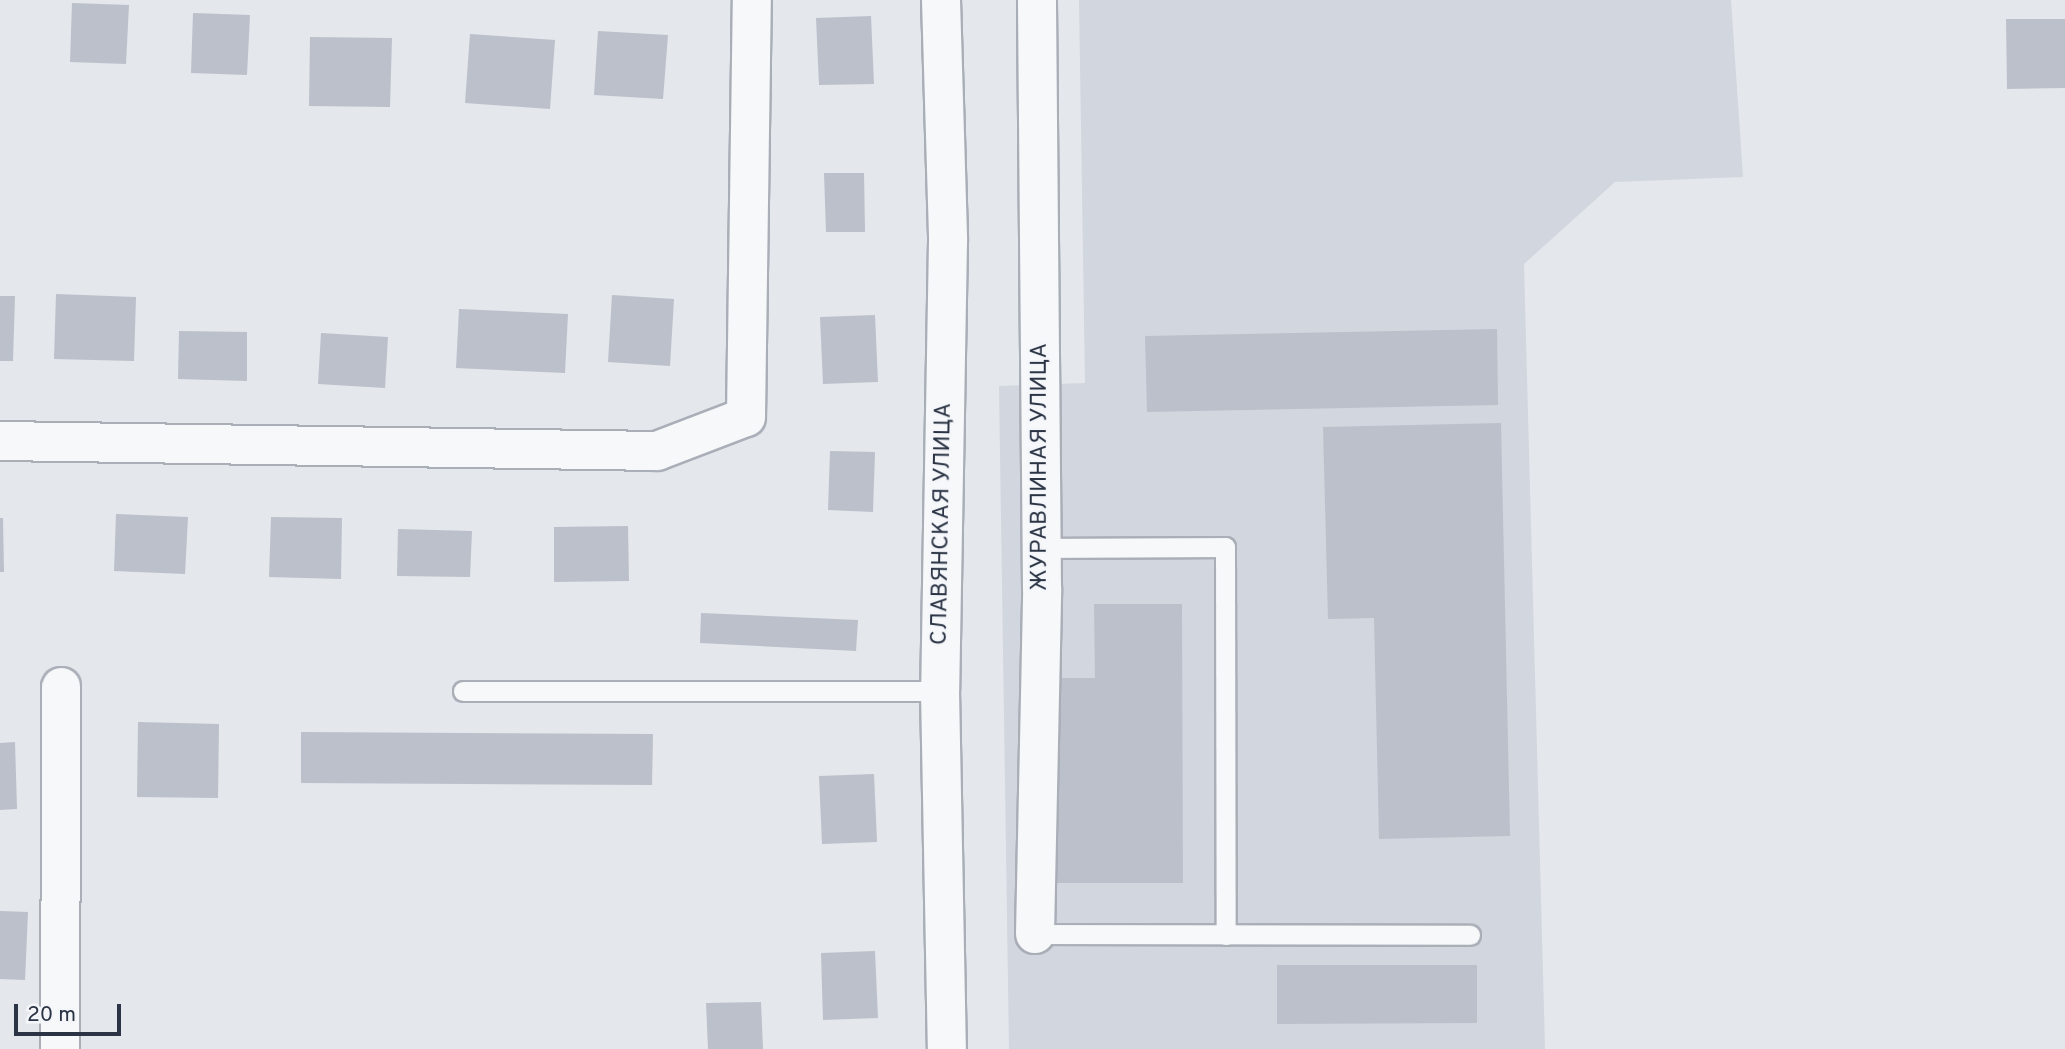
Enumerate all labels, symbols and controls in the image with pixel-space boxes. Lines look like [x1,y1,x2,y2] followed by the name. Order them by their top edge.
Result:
[1027,343,1055,591] street label: ЖУРАВЛИНАЯ УЛИЦА
[927,403,959,645] street label: СЛАВЯНСКАЯ УЛИЦА
[18,990,124,1034] scale bar
[27,1002,76,1029] text: 20 m

